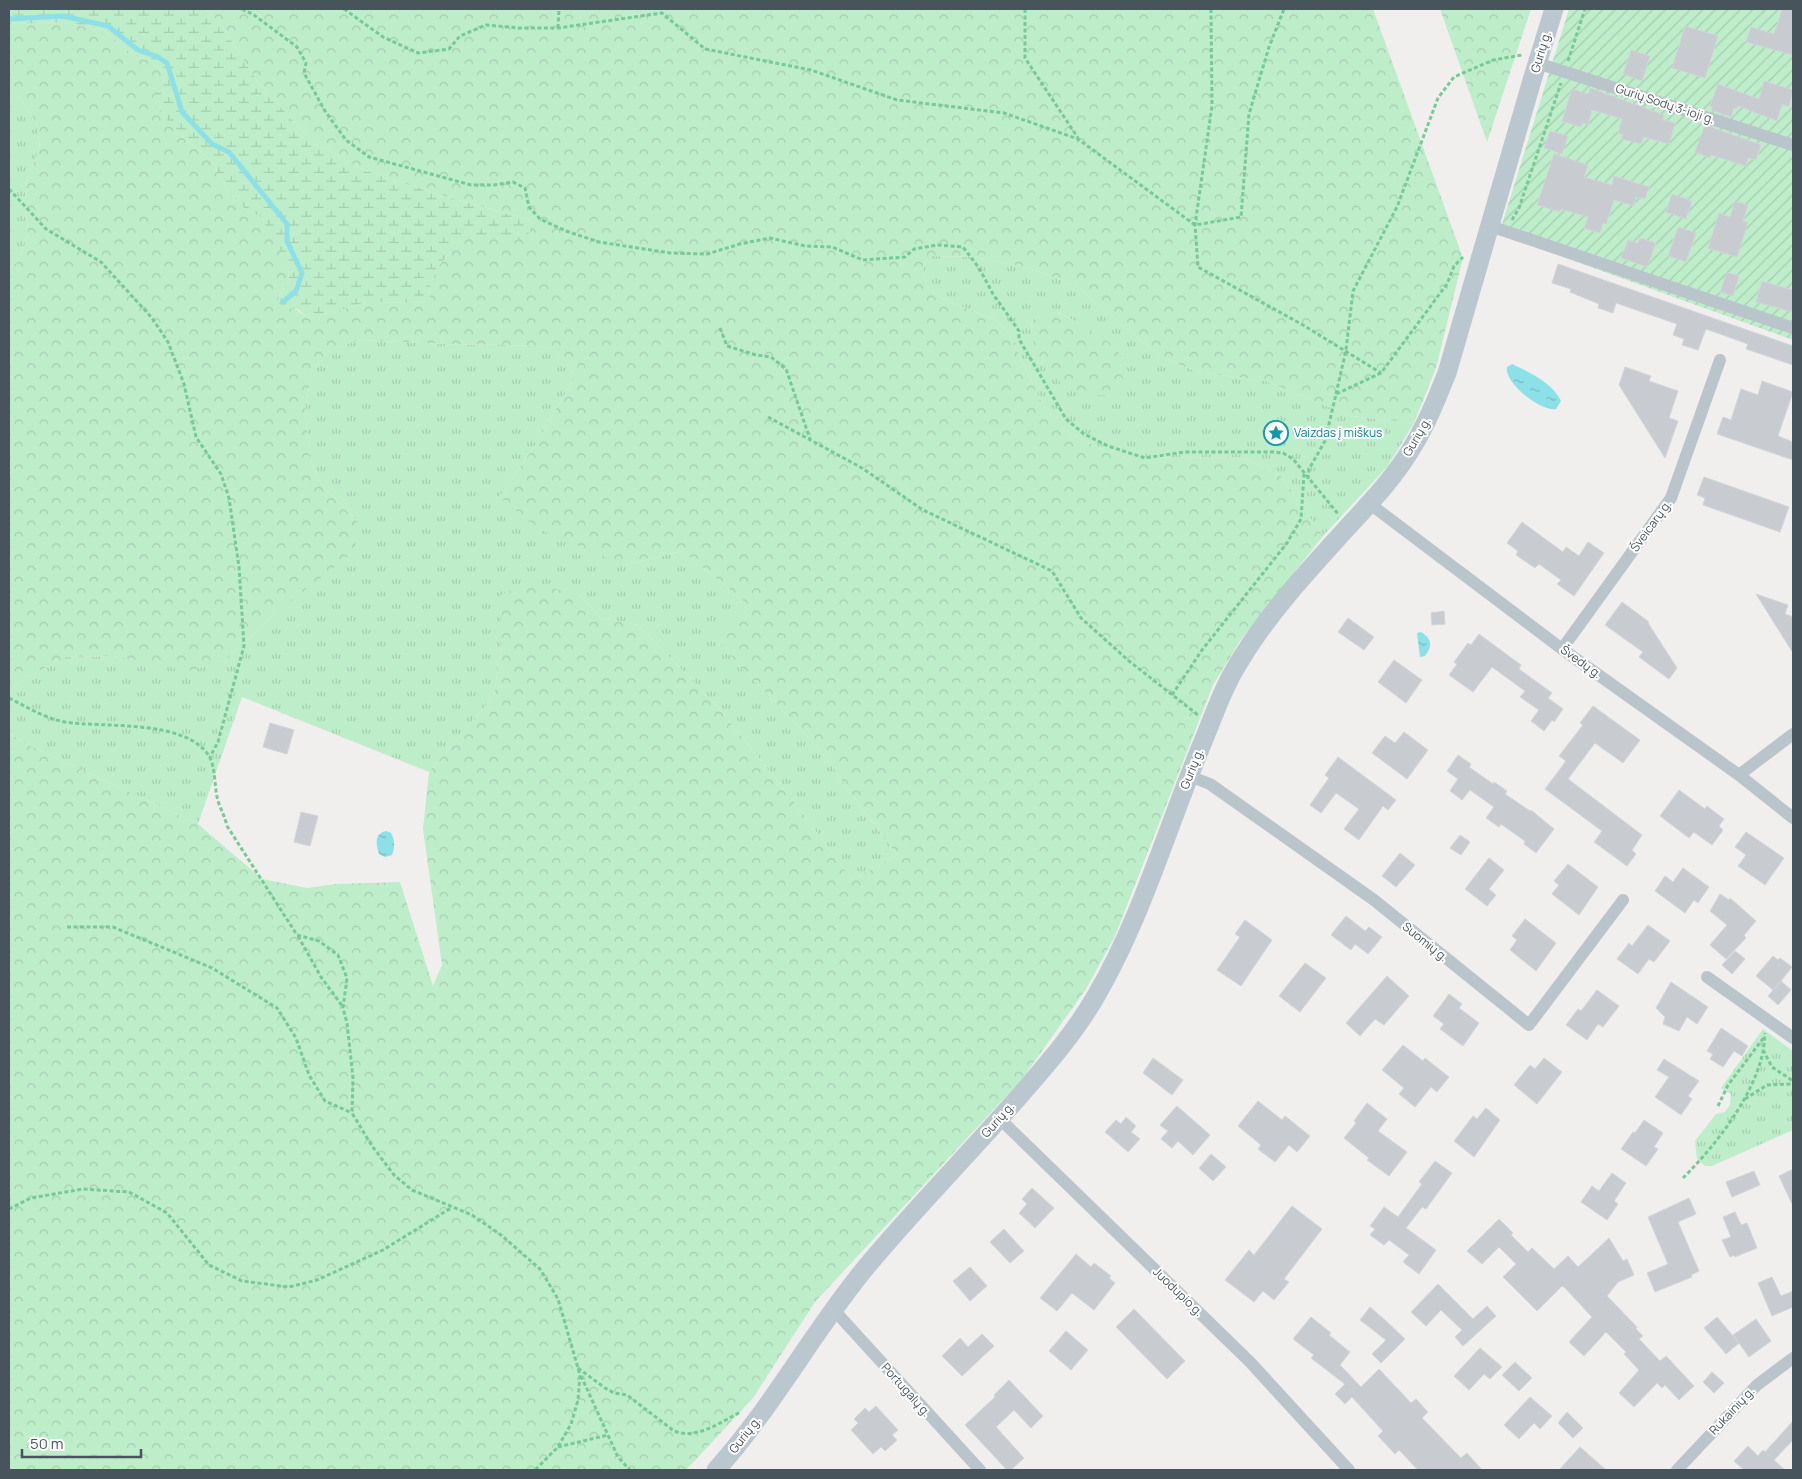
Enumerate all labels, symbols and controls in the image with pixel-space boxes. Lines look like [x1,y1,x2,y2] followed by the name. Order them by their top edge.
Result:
[1526,29,1555,75] street label: Gurių g.
[1613,79,1717,128] street label: Gurių Sodų 3-ioji g.
[1399,414,1435,459] street label: Gurių g.
[1263,420,1289,446] place icon: Vaizdas į miškus
[1294,424,1382,441] place label: Vaizdas į miškus
[1626,496,1675,555] street label: Šveicarų g.
[1557,641,1605,682] street label: Švedų g.
[1176,746,1207,792] street label: Gurių g.
[1399,918,1452,965] street label: Suomių g.
[977,1098,1018,1141] street label: Gurių g.
[1150,1263,1207,1320] street label: Juodupio g.
[878,1359,935,1420] street label: Portugalų g.
[1705,1383,1758,1438] street label: Rukainių g.
[725,1413,764,1457] street label: Gurių g.
[22,1426,141,1458] scale bar
[30,1433,64,1454] text: 50 m

